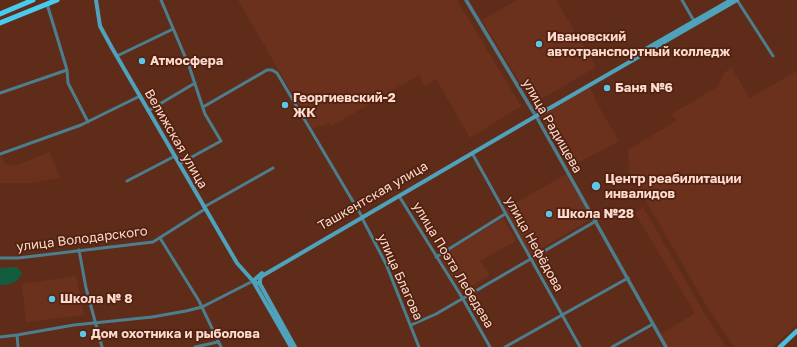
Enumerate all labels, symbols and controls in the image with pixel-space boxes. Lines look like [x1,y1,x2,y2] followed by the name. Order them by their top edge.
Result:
[547,29,730,60] place label: Ивановский автотранспортный колледж
[534,39,544,49] marker: Ивановский автотранспортный колледж
[150,53,223,69] place label: Атмосфера
[137,56,147,66] marker: Атмосфера
[519,76,585,176] street label: улица Радищева
[615,80,673,96] place label: Баня №6
[602,83,612,93] marker: Баня №6
[141,86,211,192] street label: Велижская улица
[293,90,396,121] place label: Георгиевский-2 ЖК
[280,100,290,110] marker: Георгиевский-2 ЖК
[315,158,431,234] street label: Ташкентская улица
[605,171,741,202] place label: Центр реабилитации инвалидов
[590,180,602,192] marker: Центр реабилитации инвалидов
[501,194,567,294] street label: улица Нефёдова
[409,199,497,331] street label: улица Поэта Лебедева
[557,206,634,222] place label: Школа №28
[544,209,554,219] marker: Школа №28
[16,223,148,255] street label: улица Володарского
[374,231,426,323] street label: улица Благова
[60,291,132,307] place label: Школа № 8
[47,294,57,304] marker: Школа № 8
[91,326,260,342] place label: Дом охотника и рыболова
[78,329,88,339] marker: Дом охотника и рыболова

